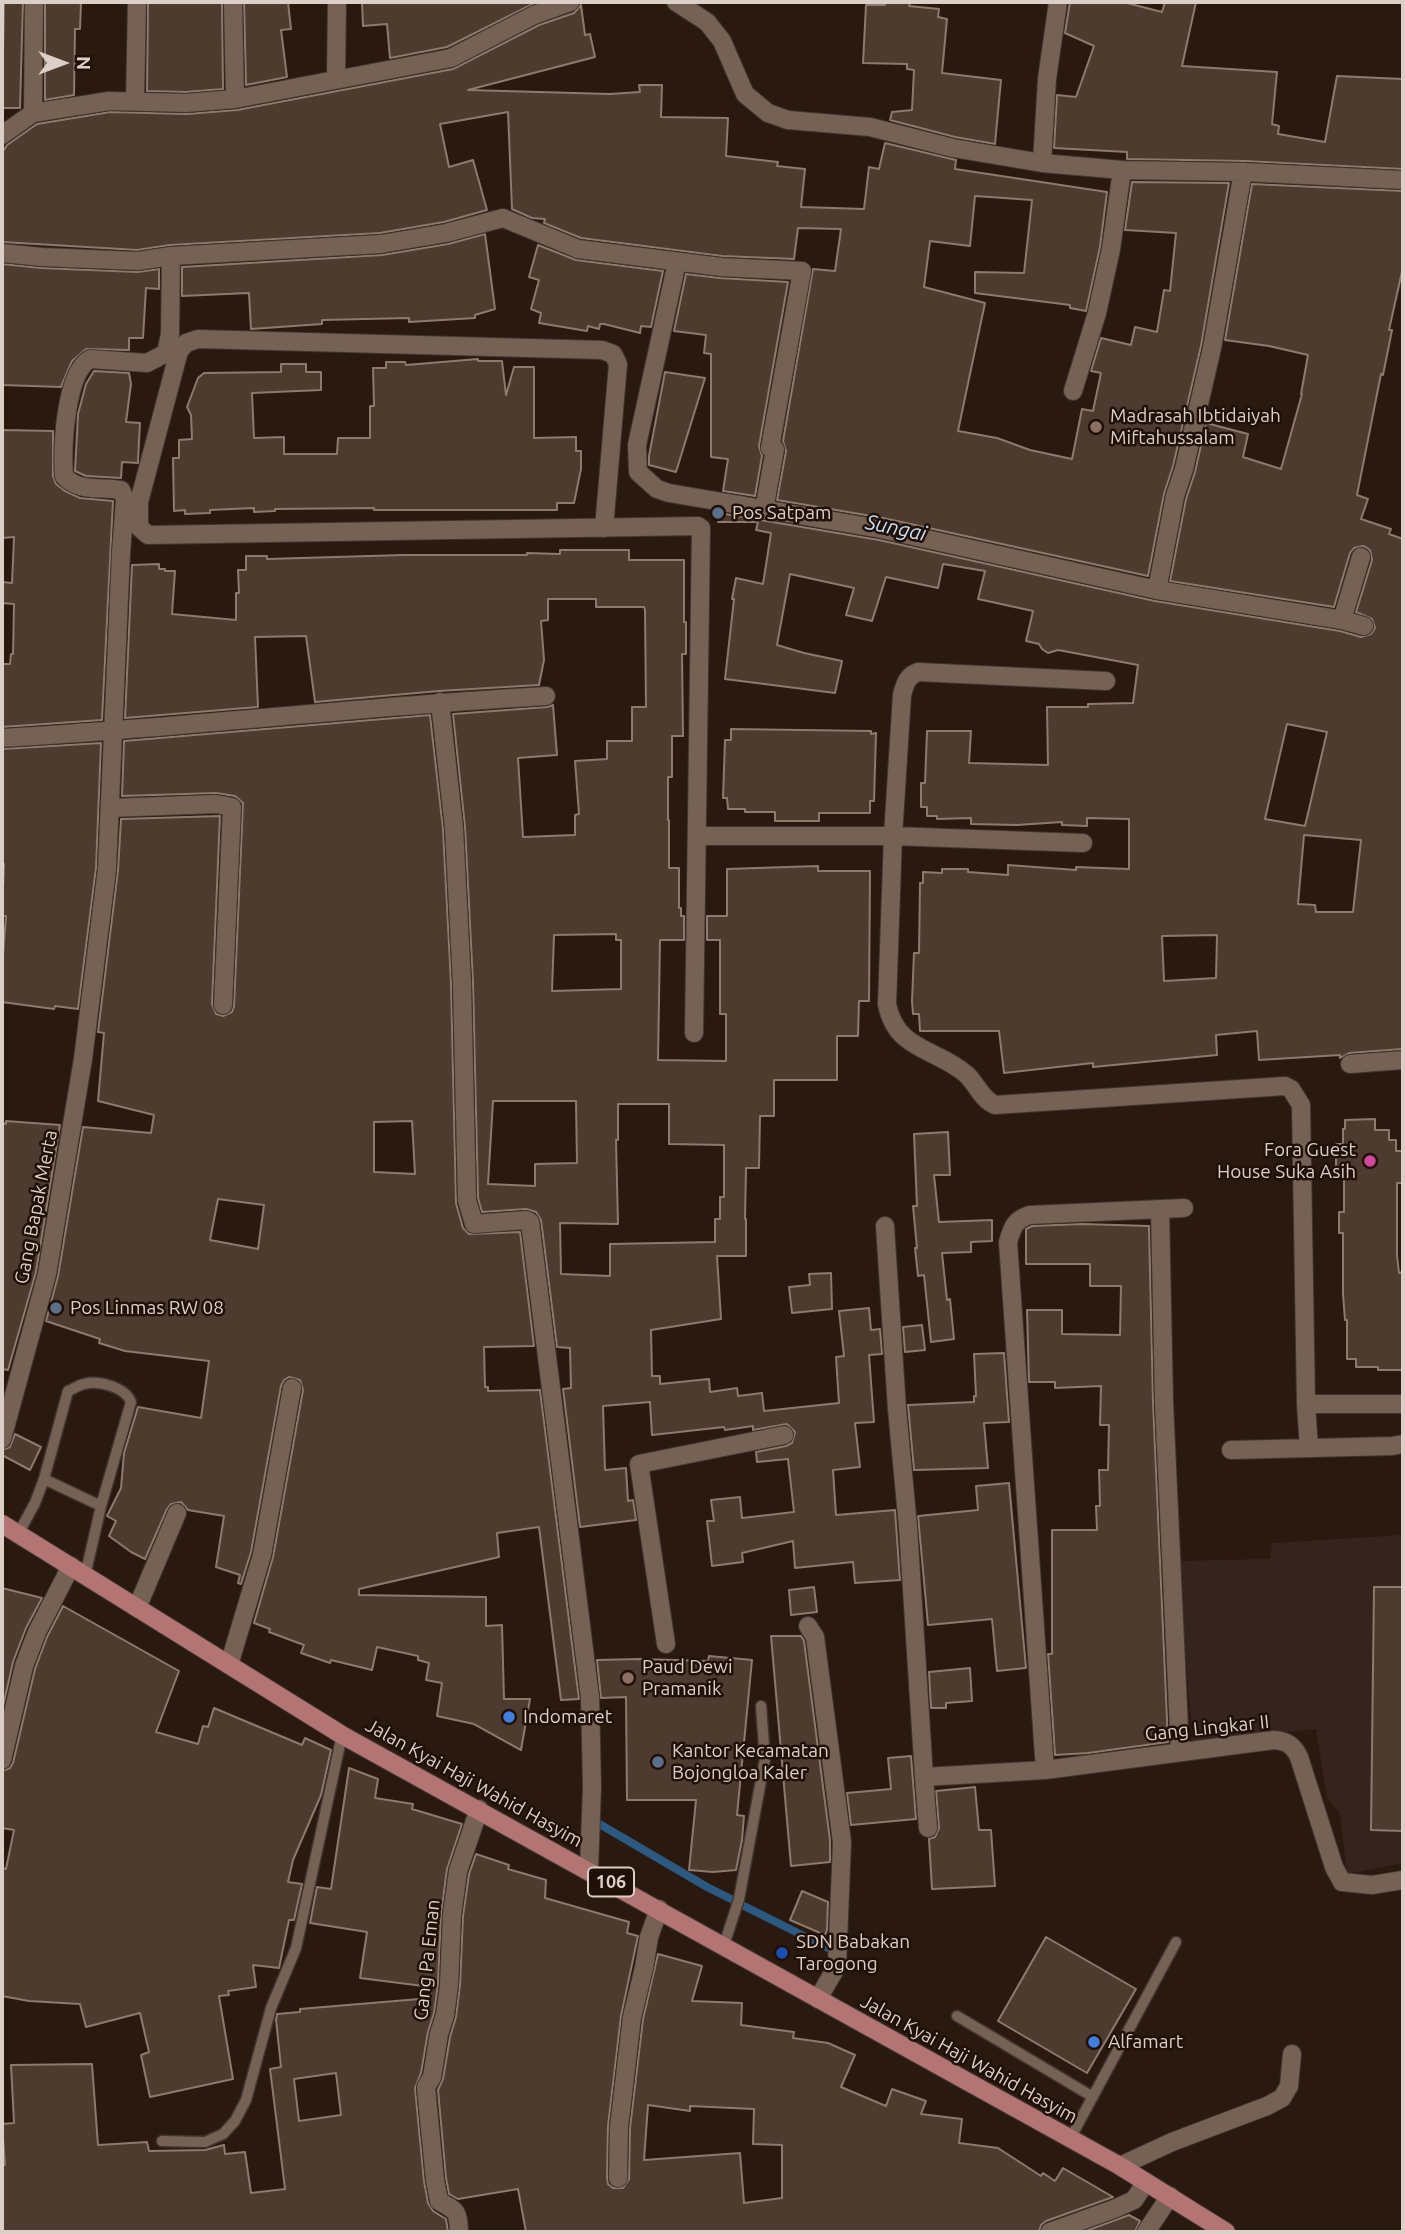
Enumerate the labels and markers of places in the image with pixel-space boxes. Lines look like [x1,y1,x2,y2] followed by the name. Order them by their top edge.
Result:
[1110,405,1281,449] place label: Madrasah Ibtidaiyah Miftahussalam
[1088,419,1104,435] marker: Madrasah Ibtidaiyah Miftahussalam
[732,502,831,524] place label: Pos Satpam
[710,505,726,521] marker: Pos Satpam
[1217,1139,1356,1183] place label: Fora Guest House Suka Asih
[1362,1153,1378,1169] marker: Fora Guest House Suka Asih
[70,1297,224,1319] place label: Pos Linmas RW 08
[48,1300,64,1316] marker: Pos Linmas RW 08
[642,1656,733,1700] place label: Paud Dewi Pramanik
[620,1670,636,1686] marker: Paud Dewi Pramanik
[523,1706,612,1728] place label: Indomaret
[501,1709,517,1725] marker: Indomaret
[672,1740,829,1784] place label: Kantor Kecamatan Bojongloa Kaler
[650,1754,666,1770] marker: Kantor Kecamatan Bojongloa Kaler
[796,1931,910,1975] place label: SDN Babakan Tarogong
[774,1945,790,1961] marker: SDN Babakan Tarogong
[1108,2031,1183,2053] place label: Alfamart
[1086,2034,1102,2050] marker: Alfamart

